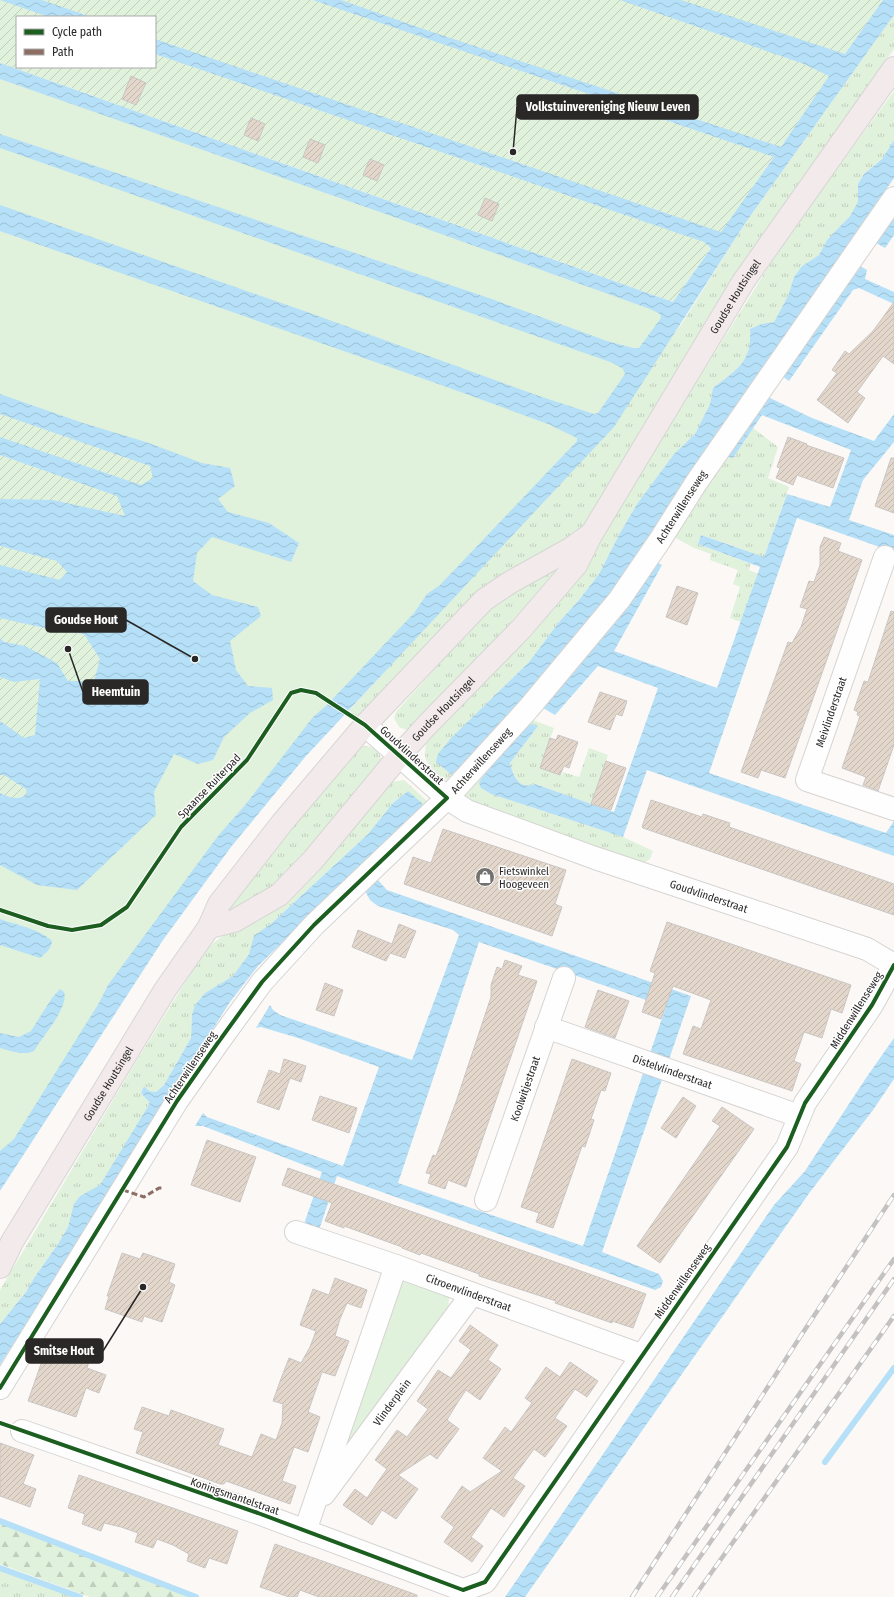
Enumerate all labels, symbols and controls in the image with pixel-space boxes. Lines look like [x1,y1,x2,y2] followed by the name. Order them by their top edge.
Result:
[16,16,156,68] legend
[52,25,102,39] text: Cycle path
[52,45,74,59] text: Path
[517,95,698,119] callout: Volkstuinvereniging Nieuw Leven
[525,100,690,114] text: Volkstuinvereniging Nieuw Leven
[707,257,764,336] street label: Goudse Houtsingel
[654,467,710,546] street label: Achterwillenseweg
[46,608,126,632] callout: Goudse Hout
[54,613,119,627] text: Goudse Hout
[409,674,478,744] street label: Goudse Houtsingel
[813,675,850,749] street label: Meivlinderstraat
[83,680,148,704] callout: Heemtuin
[92,685,140,699] text: Heemtuin
[377,723,446,788] street label: Goudvlinderstraat
[448,725,515,796] street label: Achterwillenseweg
[175,751,243,821] street label: Spaanse Ruiterpad
[499,865,549,891] place label: Fietswinkel Hoogeveen
[474,866,496,888] shop icon: Fietswinkel Hoogeveen
[668,877,750,916] street label: Goudvlinderstraat
[827,969,886,1051] street label: Middenwillenseweg
[162,1028,220,1106] street label: Achterwillenseweg
[81,1044,136,1124] street label: Goudse Houtsingel
[631,1052,714,1092] street label: Distelvlinderstraat
[508,1054,543,1123] street label: Koolwitjestraat
[652,1241,714,1321] street label: Middenwillenseweg
[424,1271,513,1315] street label: Citroenvlinderstraat
[26,1339,103,1363] callout: Smitse Hout
[34,1344,95,1358] text: Smitse Hout
[371,1377,414,1429] street label: Vlinderplein
[189,1475,281,1518] street label: Koningsmantelstraat

